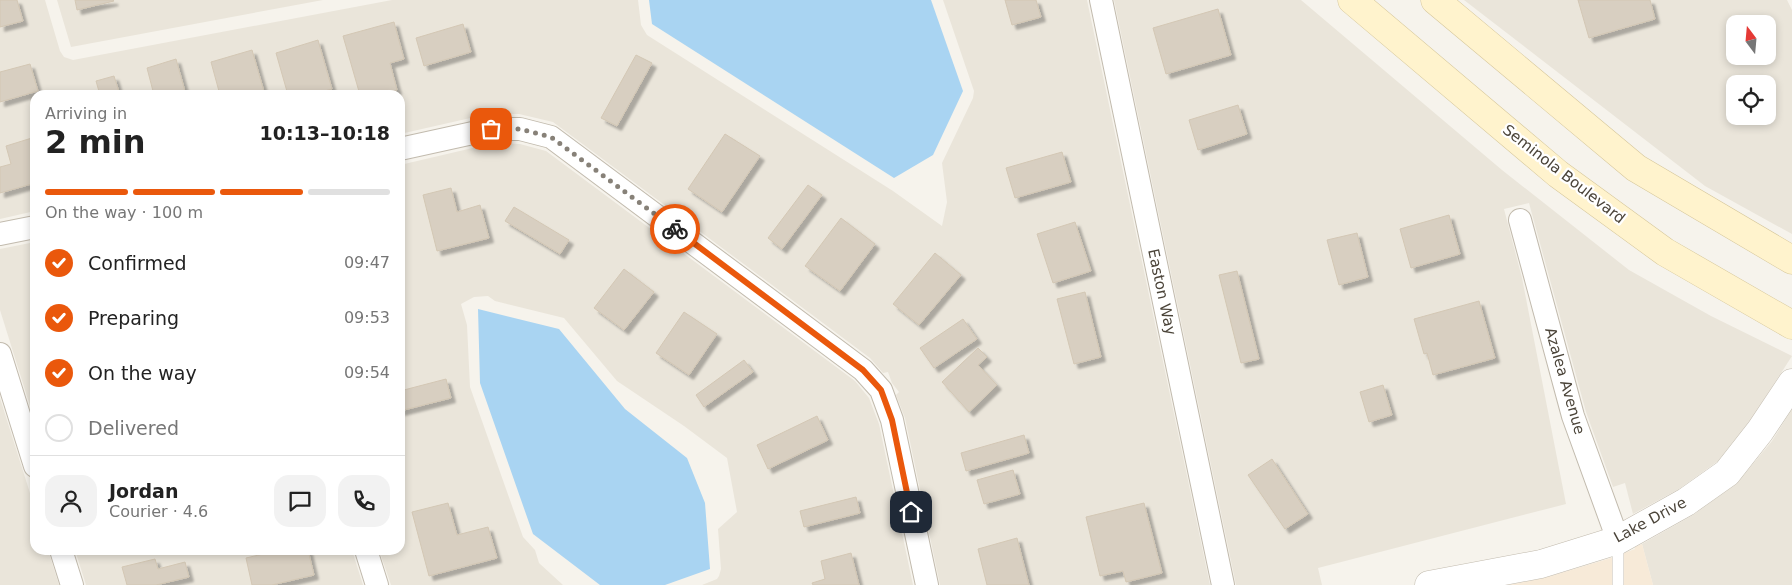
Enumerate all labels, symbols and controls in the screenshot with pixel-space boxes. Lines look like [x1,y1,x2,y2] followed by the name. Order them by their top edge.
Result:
[1726,15,1776,65] north arrow
[1726,15,1776,125] map controls
[1726,75,1776,125] button: locate
[45,104,127,123] text: Arriving in
[470,108,512,150] pin
[477,115,505,143] icon: bag
[1499,121,1629,227] street label: Seminola Boulevard
[260,122,390,144] text: 10:13–10:18
[45,123,146,161] text: 2 min
[45,203,203,222] text: On the way · 100 m
[650,204,700,254] courier
[661,215,689,243] icon: bike
[1144,247,1180,337] street label: Easton Way
[45,249,73,277] icon: check
[88,252,187,274] text: Confirmed
[344,253,390,272] text: 09:47
[45,304,73,332] icon: check
[88,307,179,329] text: Preparing
[344,308,390,327] text: 09:53
[1541,325,1589,437] street label: Azalea Avenue
[45,359,73,387] icon: check
[88,362,197,384] text: On the way
[344,363,390,382] text: 09:54
[88,417,179,439] text: Delivered
[45,475,97,527] button: person
[274,475,326,527] button: chat
[338,475,390,527] button: phone
[109,480,178,502] text: Jordan
[890,491,932,533] pin
[1611,493,1689,547] street label: Lake Drive
[897,498,925,526] icon: home
[109,502,208,521] text: Courier · 4.6

